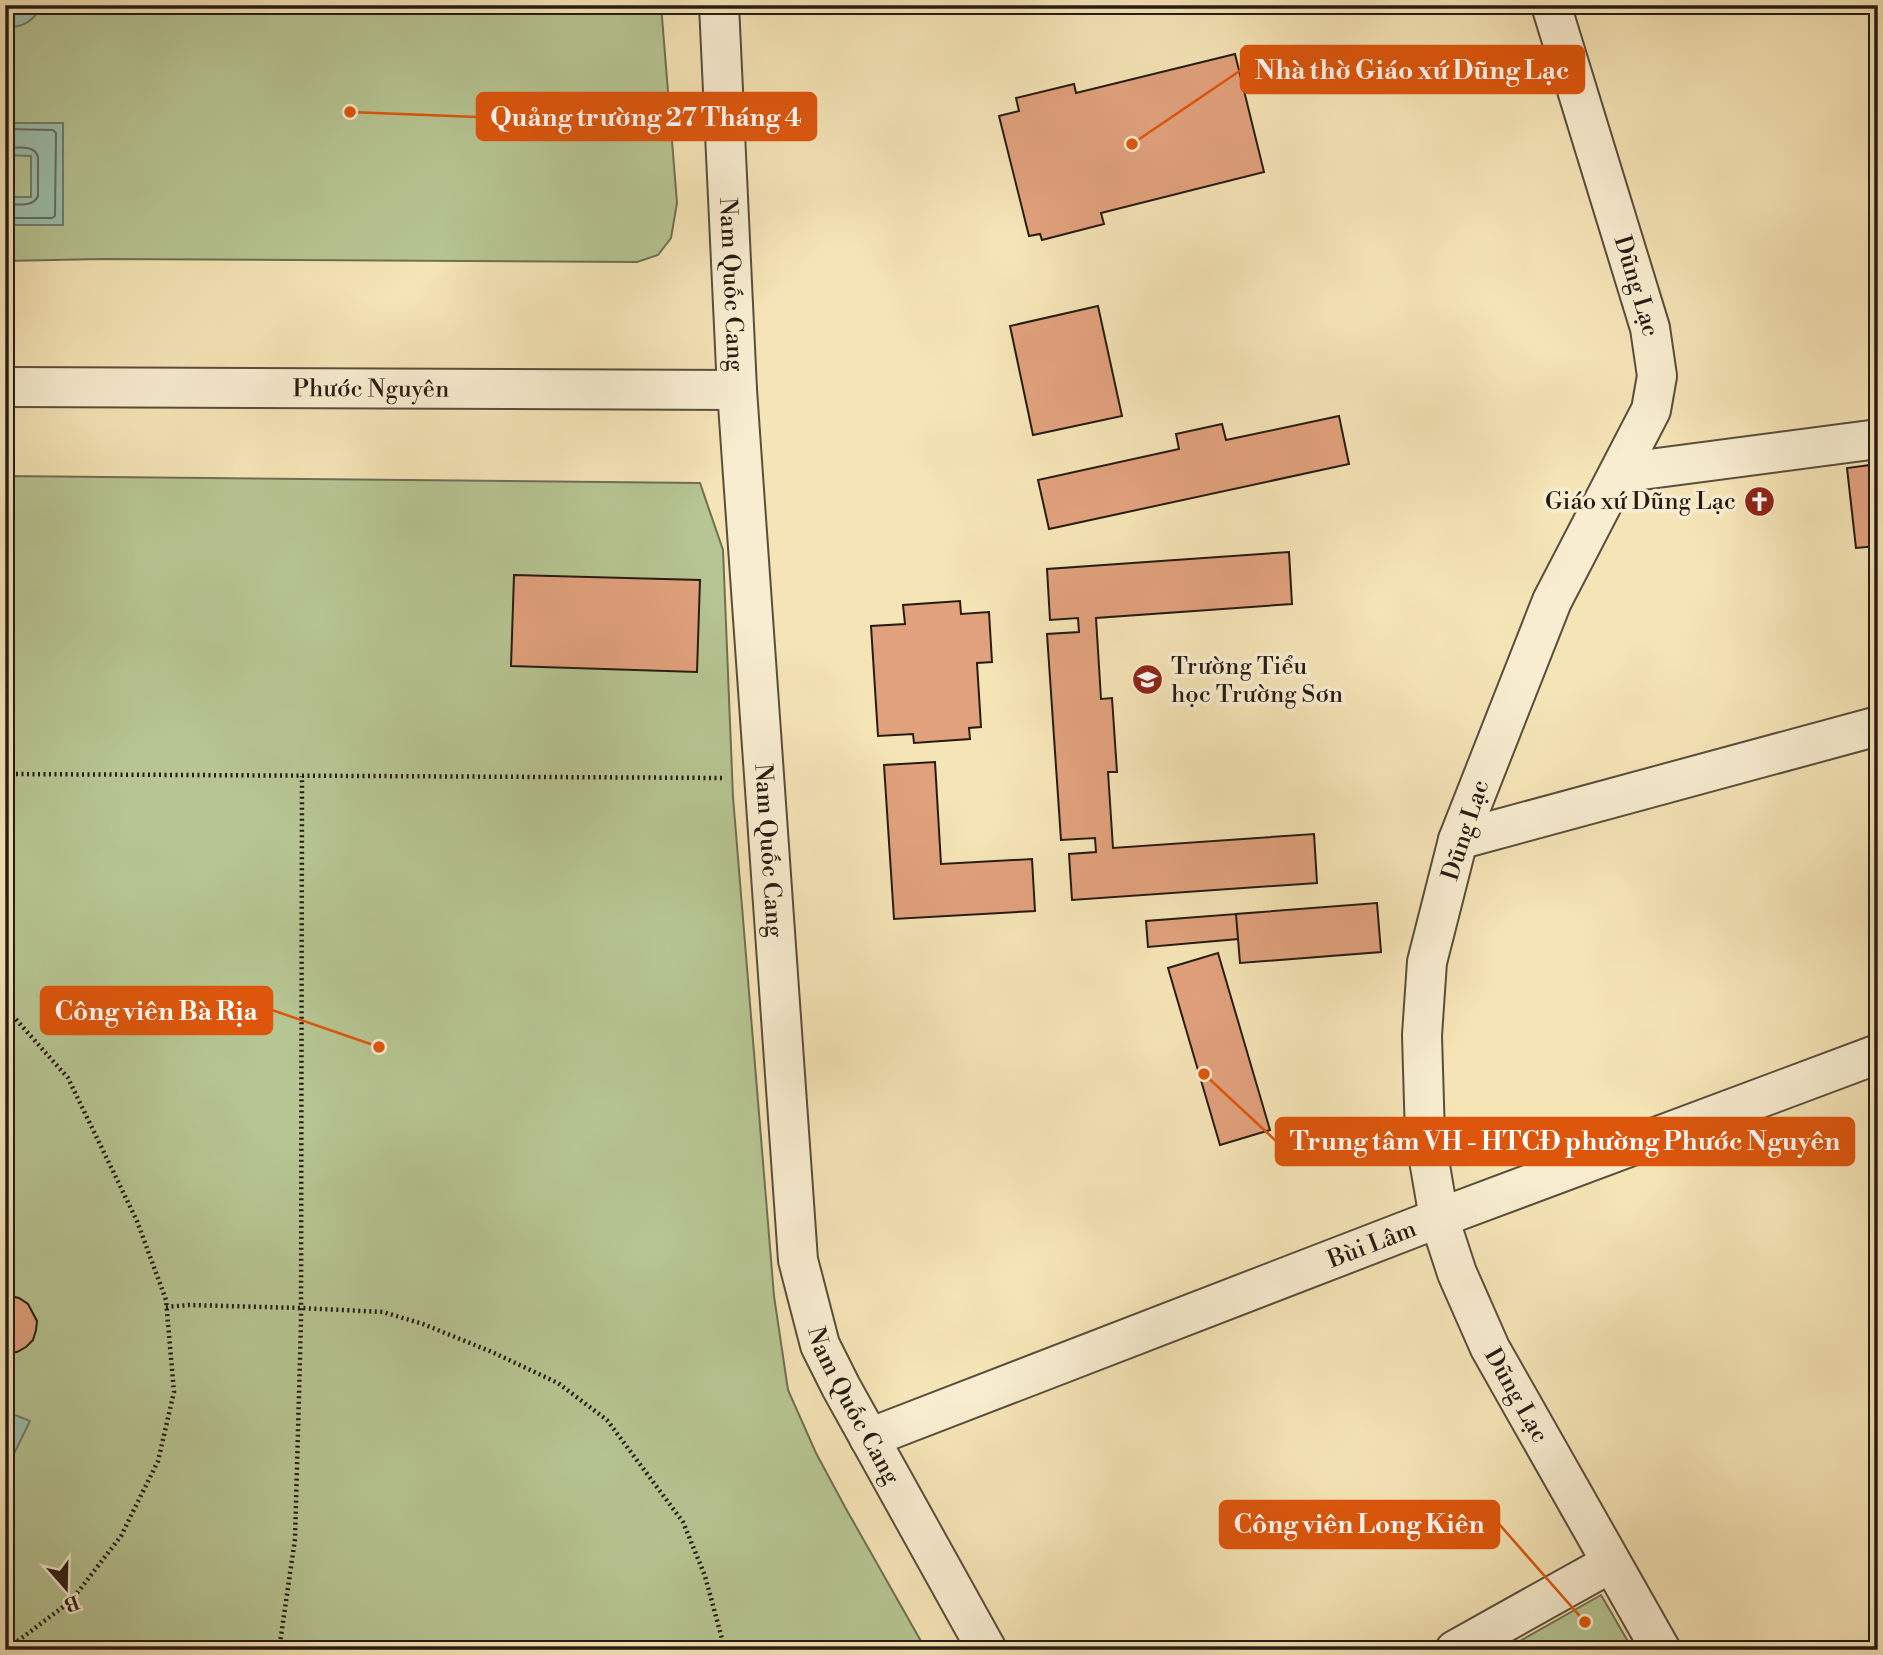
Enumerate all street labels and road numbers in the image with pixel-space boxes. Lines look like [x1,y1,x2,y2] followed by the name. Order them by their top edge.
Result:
[712,197,750,373] street label: Nam Quốc Cang
[1607,232,1665,339] street label: Dũng Lạc
[293,374,449,405] street label: Phước Nguyên
[747,763,789,939] street label: Nam Quốc Cang
[1436,776,1496,884] street label: Dũng Lạc
[1323,1214,1421,1276] street label: Bùi Lâm
[800,1324,906,1490] street label: Nam Quốc Cang
[1477,1343,1555,1448] street label: Dũng Lạc

